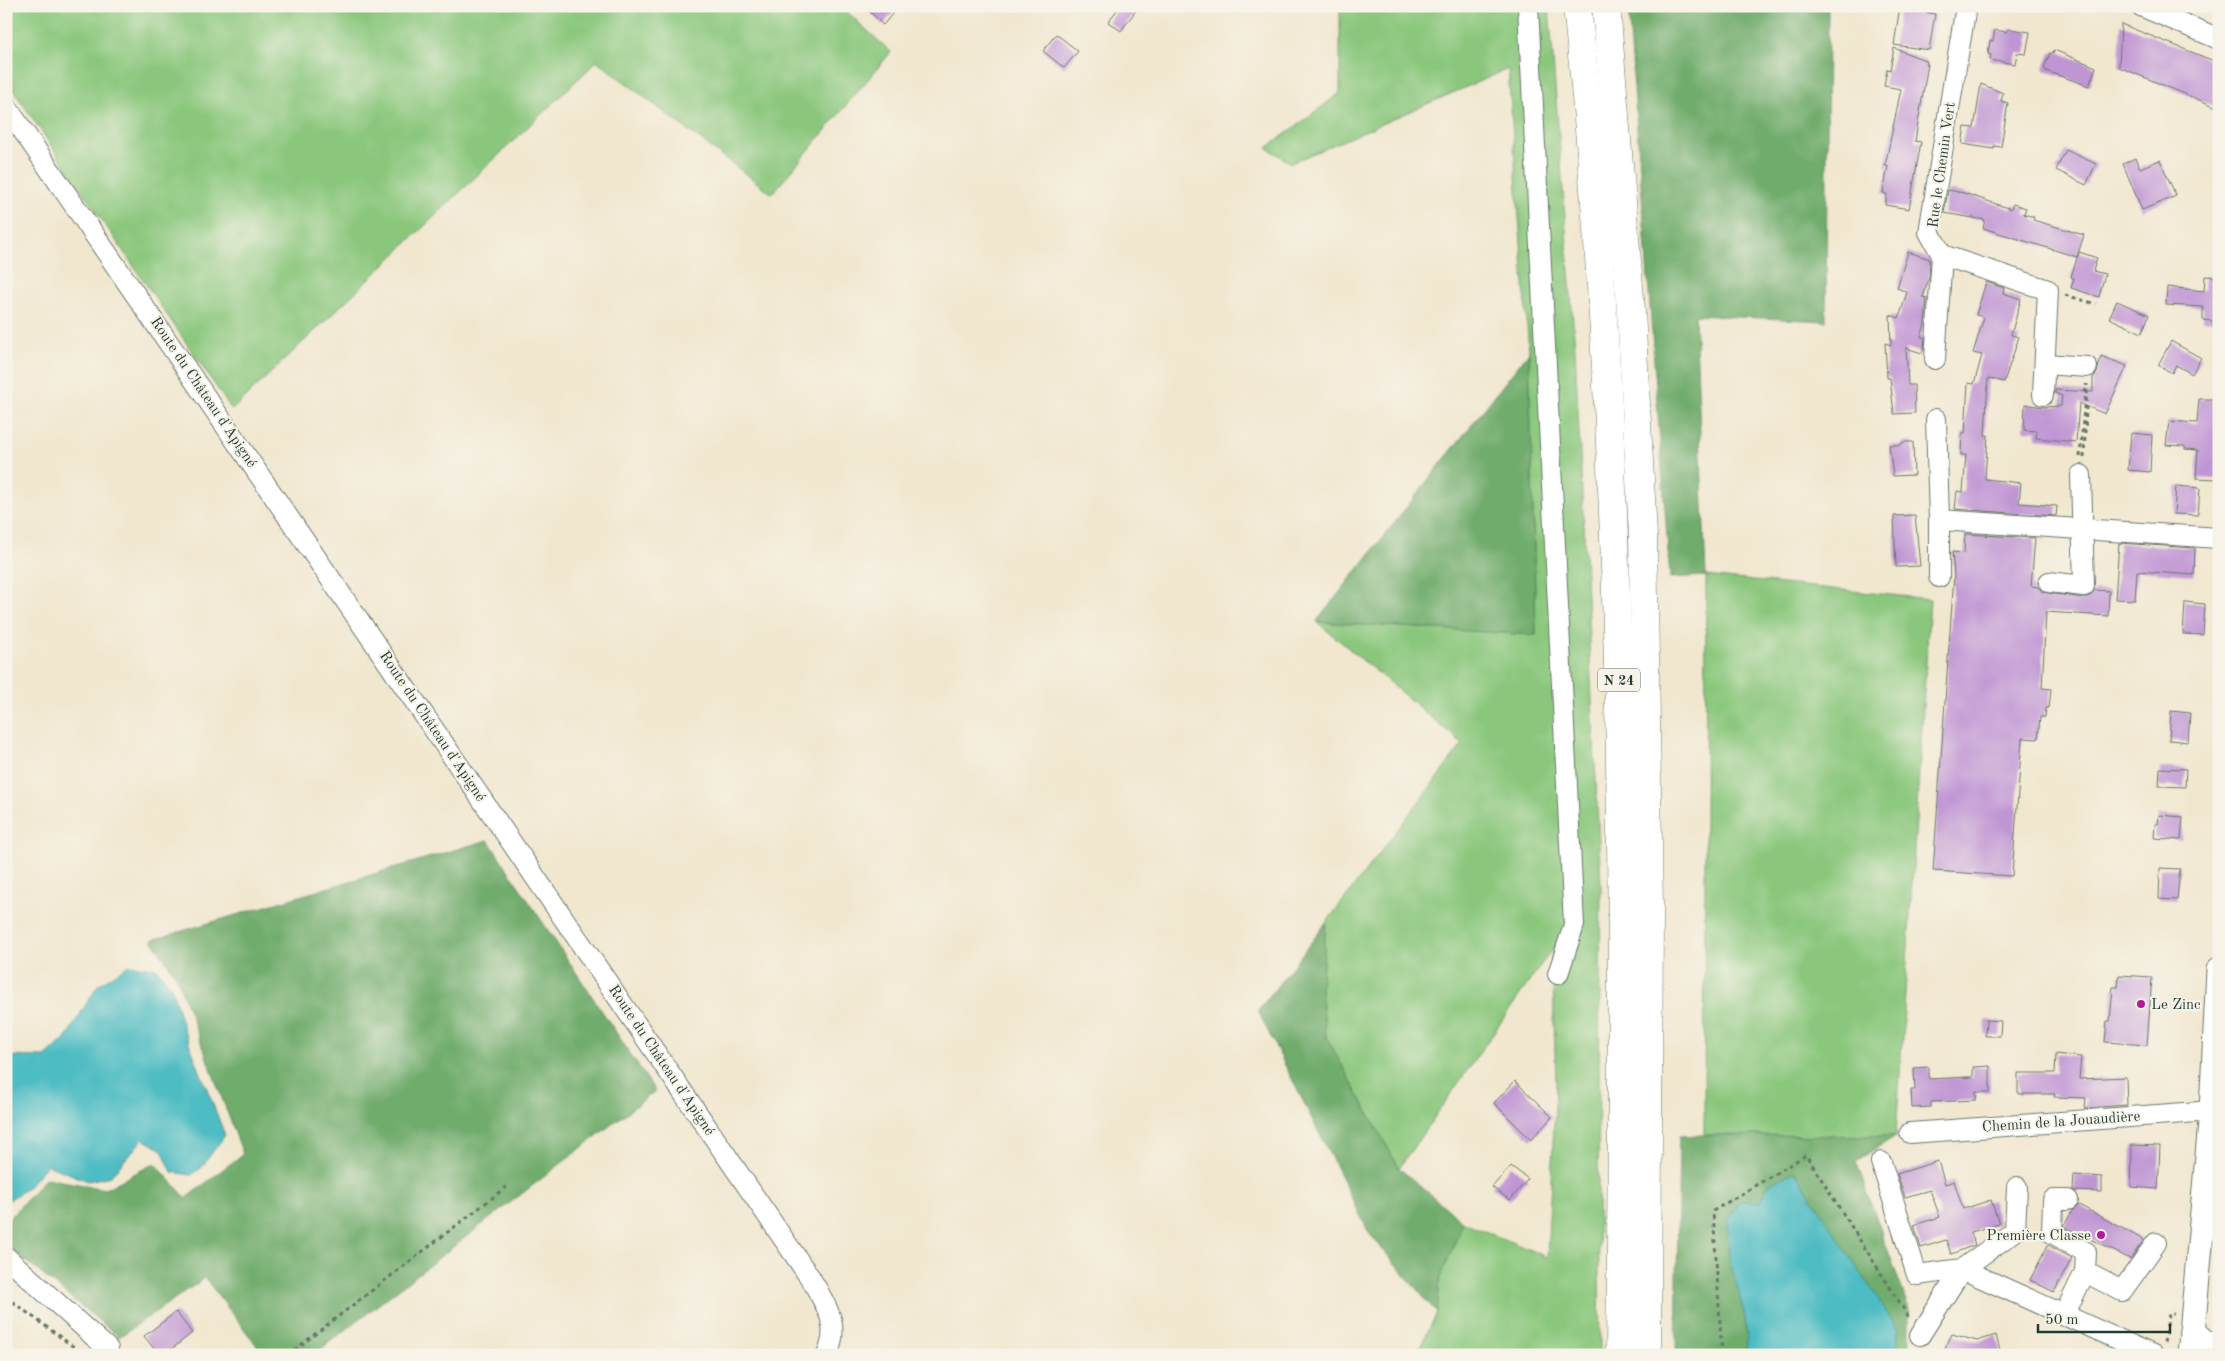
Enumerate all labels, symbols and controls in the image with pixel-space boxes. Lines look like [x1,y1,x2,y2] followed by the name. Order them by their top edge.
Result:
[1926,101,1959,229] street label: Rue le Chemin Vert
[147,315,259,471] street label: Route du Château d'Apigné
[376,649,488,805] street label: Route du Château d'Apigné
[1598,668,1640,692] road number: N 24
[605,983,717,1139] street label: Route du Château d'Apigné
[2135,998,2147,1010] marker: Le Zinc
[2151,998,2201,1013] place label: Le Zinc
[1981,1109,2141,1136] street label: Chemin de la Jouaudière
[1986,1229,2091,1244] place label: Première Classe
[2095,1229,2107,1241] marker: Première Classe
[2038,1301,2170,1333] scale bar
[2045,1313,2079,1328] text: 50 m

